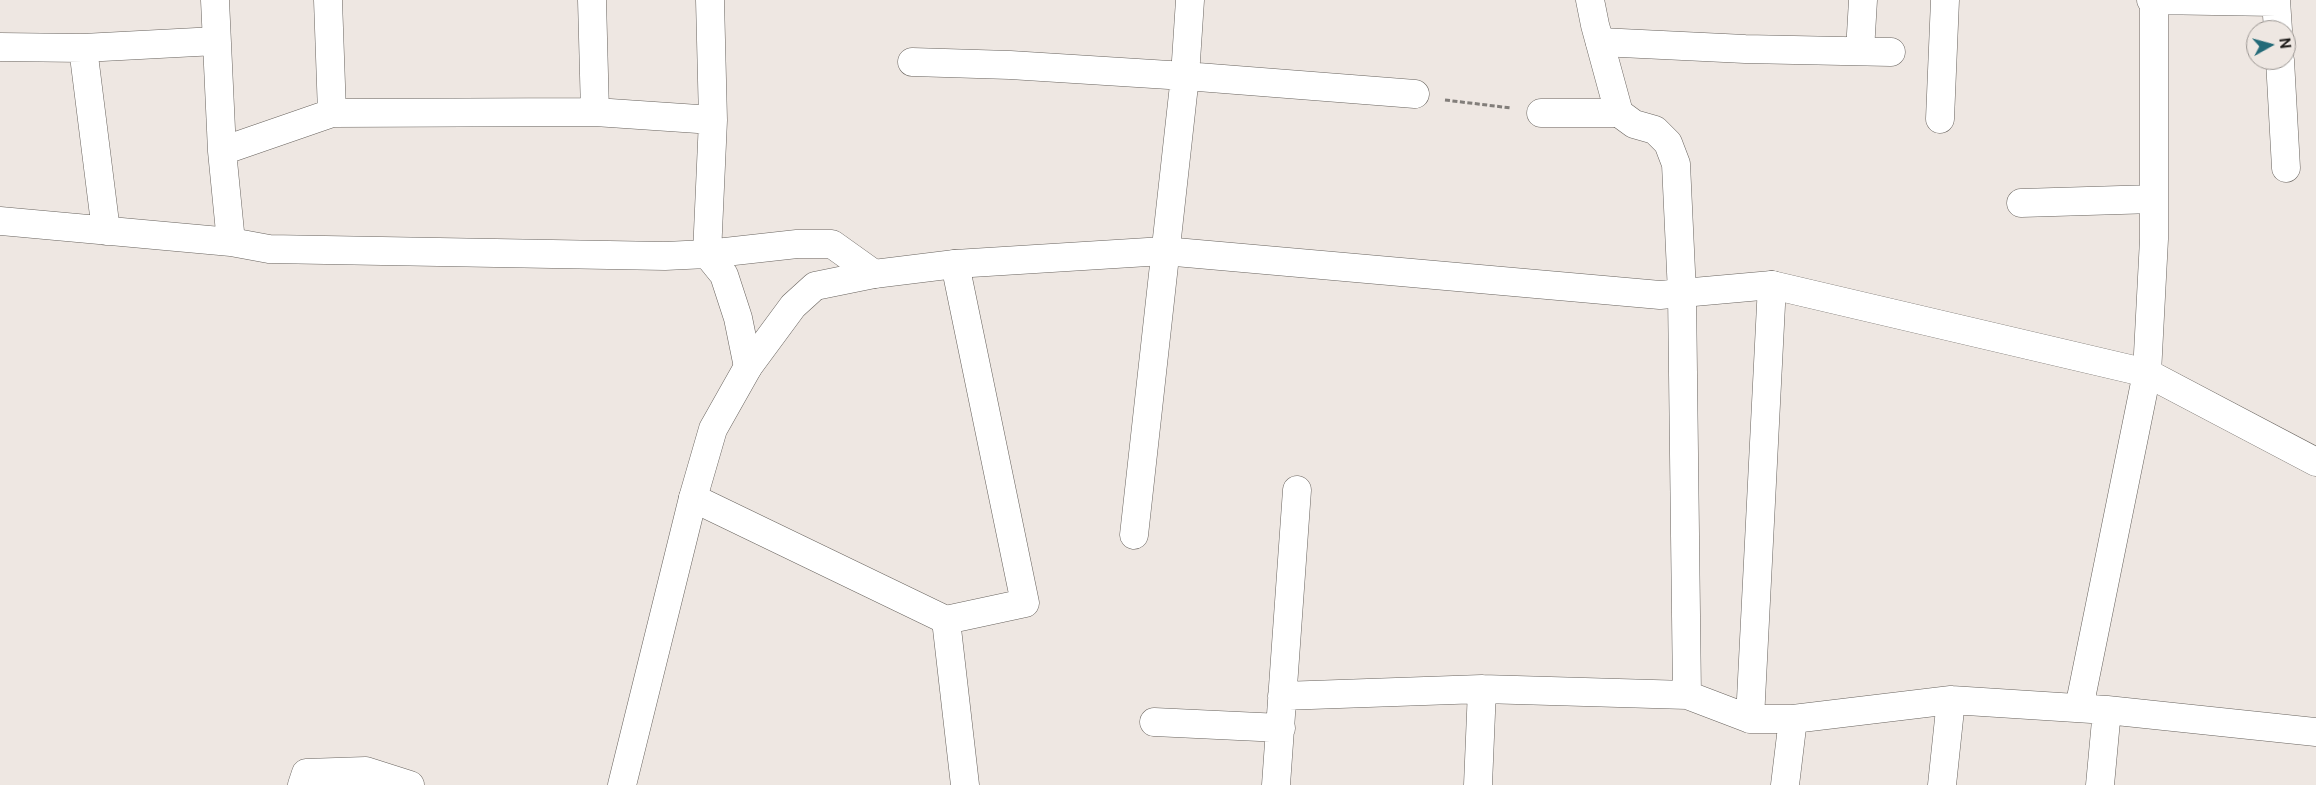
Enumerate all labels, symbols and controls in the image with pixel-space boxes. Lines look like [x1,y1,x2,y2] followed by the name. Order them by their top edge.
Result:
[2246,20,2296,70] north arrow
[2276,37,2294,50] text: N

